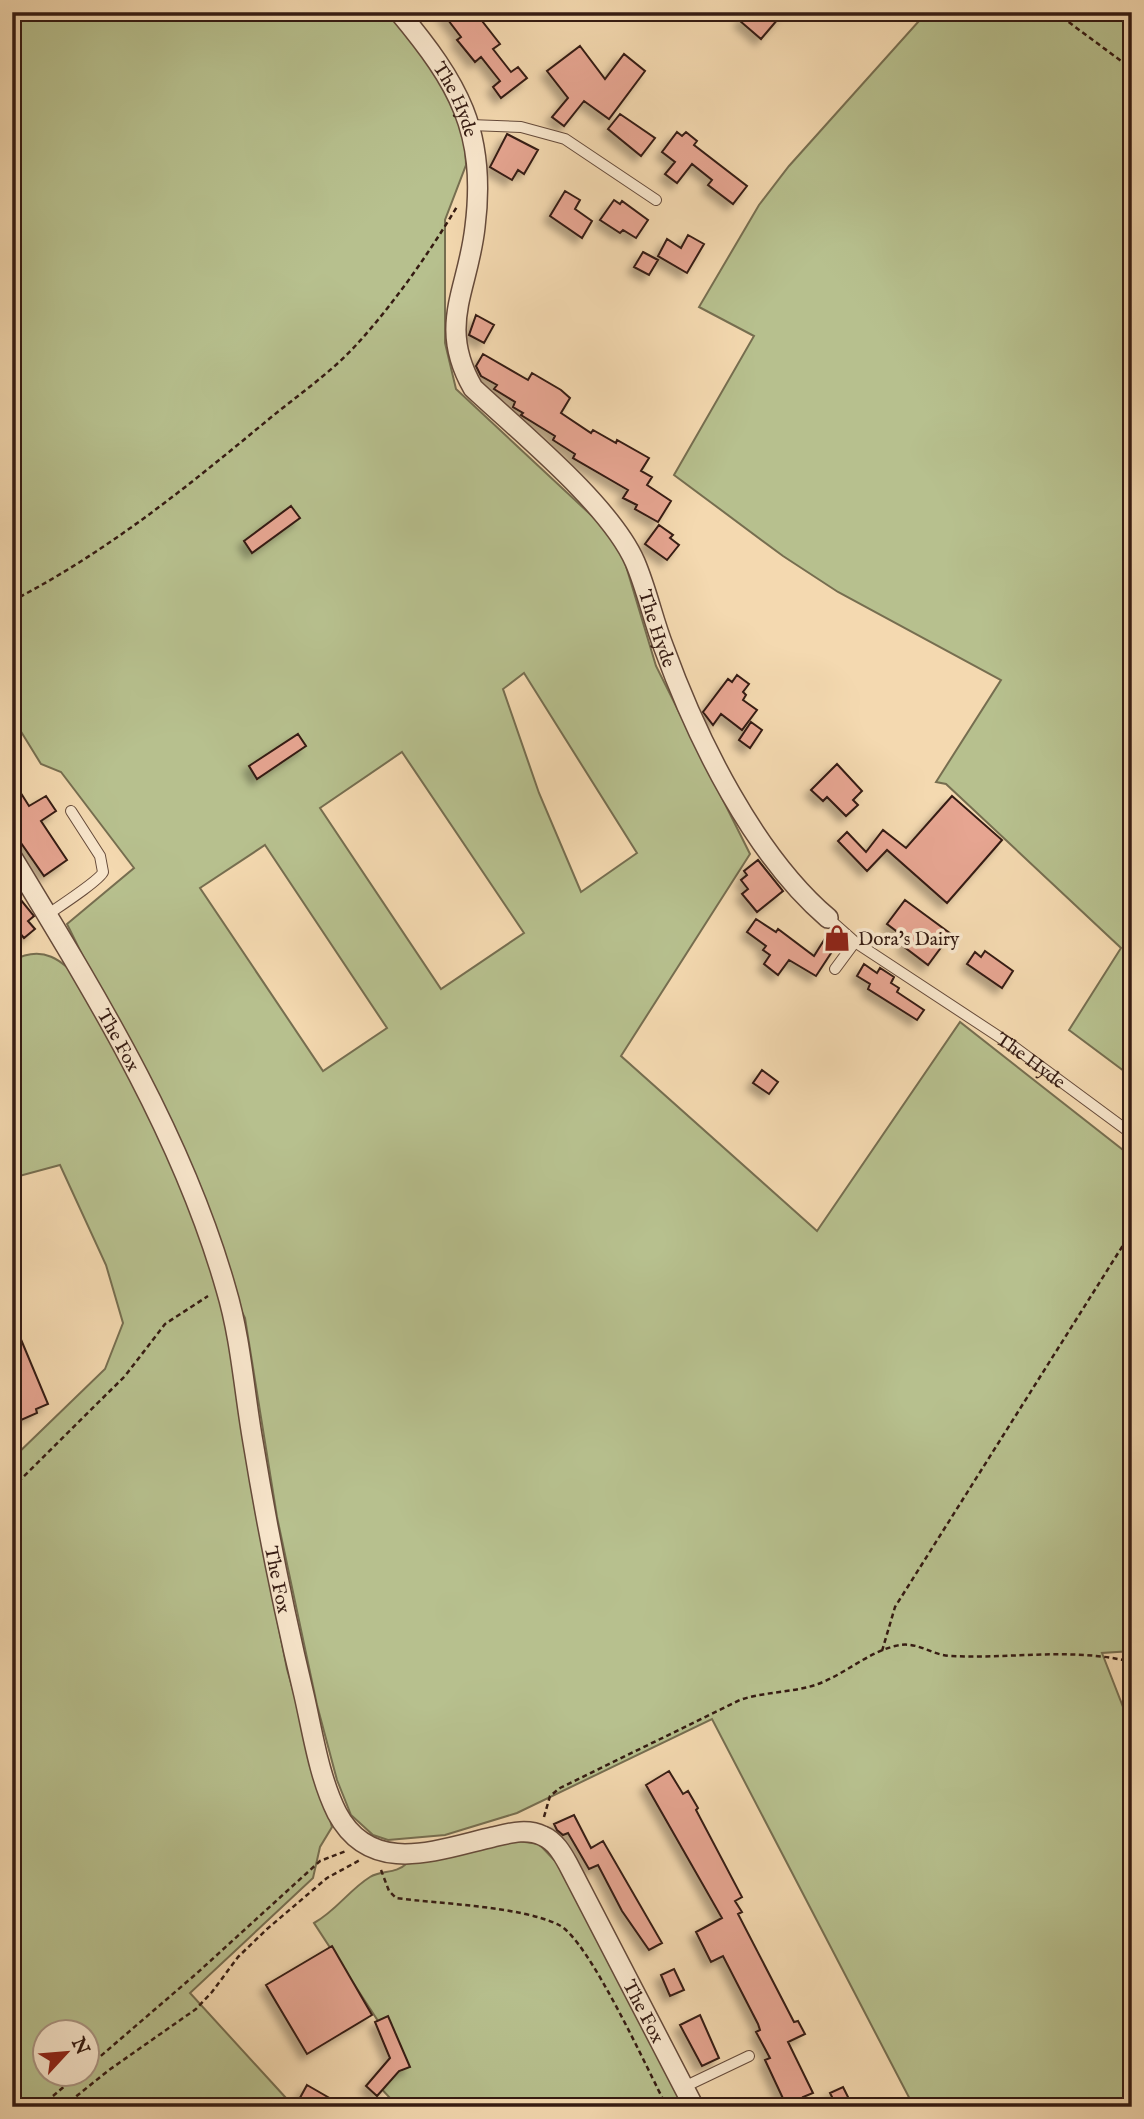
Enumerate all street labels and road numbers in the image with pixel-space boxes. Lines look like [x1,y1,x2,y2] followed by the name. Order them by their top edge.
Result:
[427,58,482,140] street label: The Hyde
[632,587,680,671] street label: The Hyde
[91,1005,144,1076] street label: The Fox
[991,1028,1070,1095] street label: The Hyde
[258,1544,295,1616] street label: The Fox
[616,1976,669,2048] street label: The Fox

